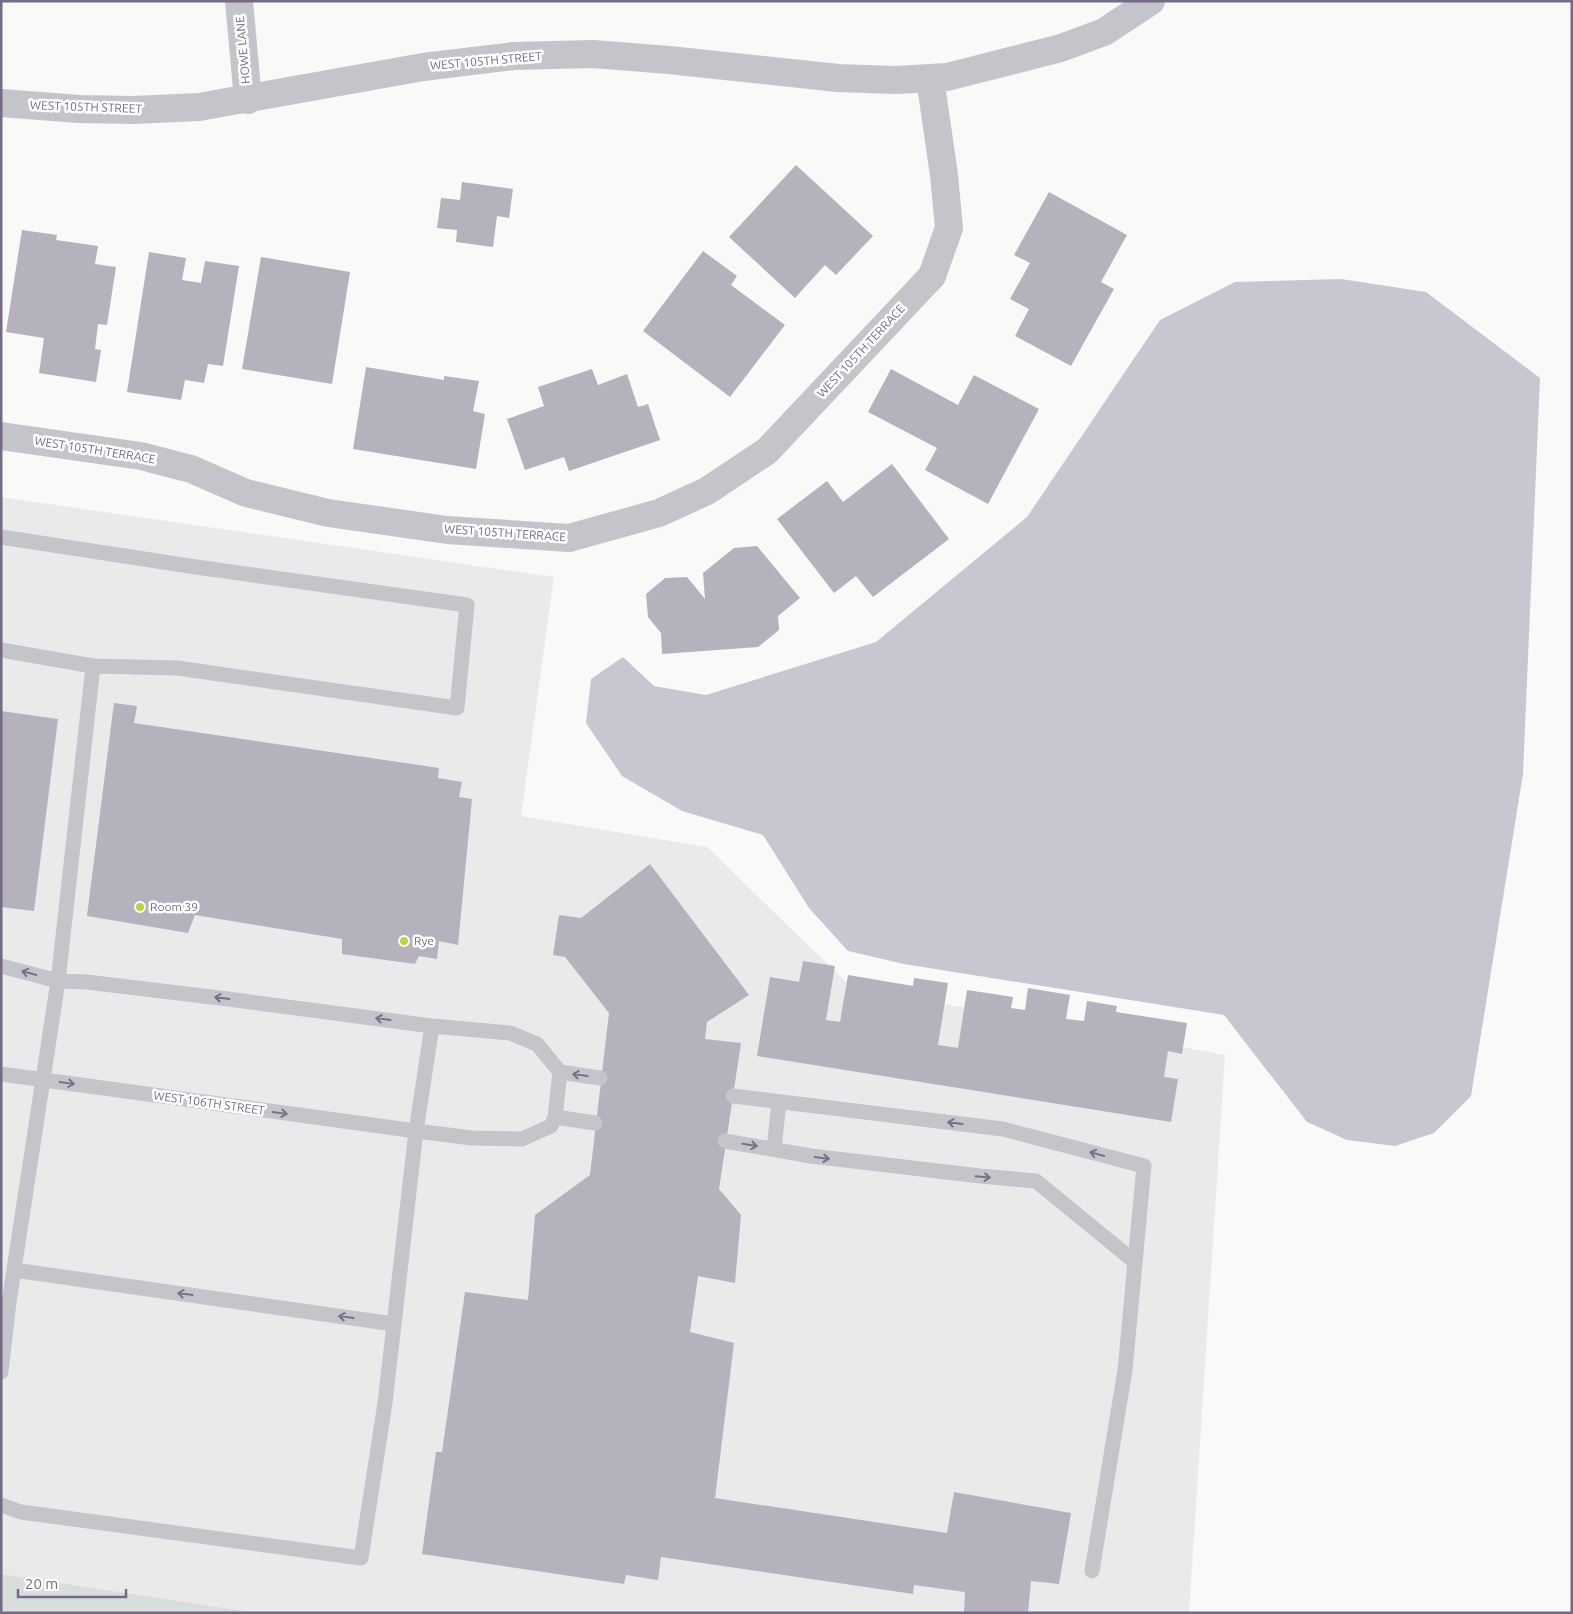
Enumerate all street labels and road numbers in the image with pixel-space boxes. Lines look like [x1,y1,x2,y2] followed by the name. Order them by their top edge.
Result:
[233,15,252,84] street label: HOWE LANE
[430,49,543,72] street label: WEST 105TH STREET
[30,98,143,115] street label: WEST 105TH STREET
[814,301,907,400] street label: WEST 105TH TERRACE
[34,434,157,466] street label: WEST 105TH TERRACE
[444,522,567,543] street label: WEST 105TH TERRACE
[153,1088,266,1117] street label: WEST 106TH STREET

